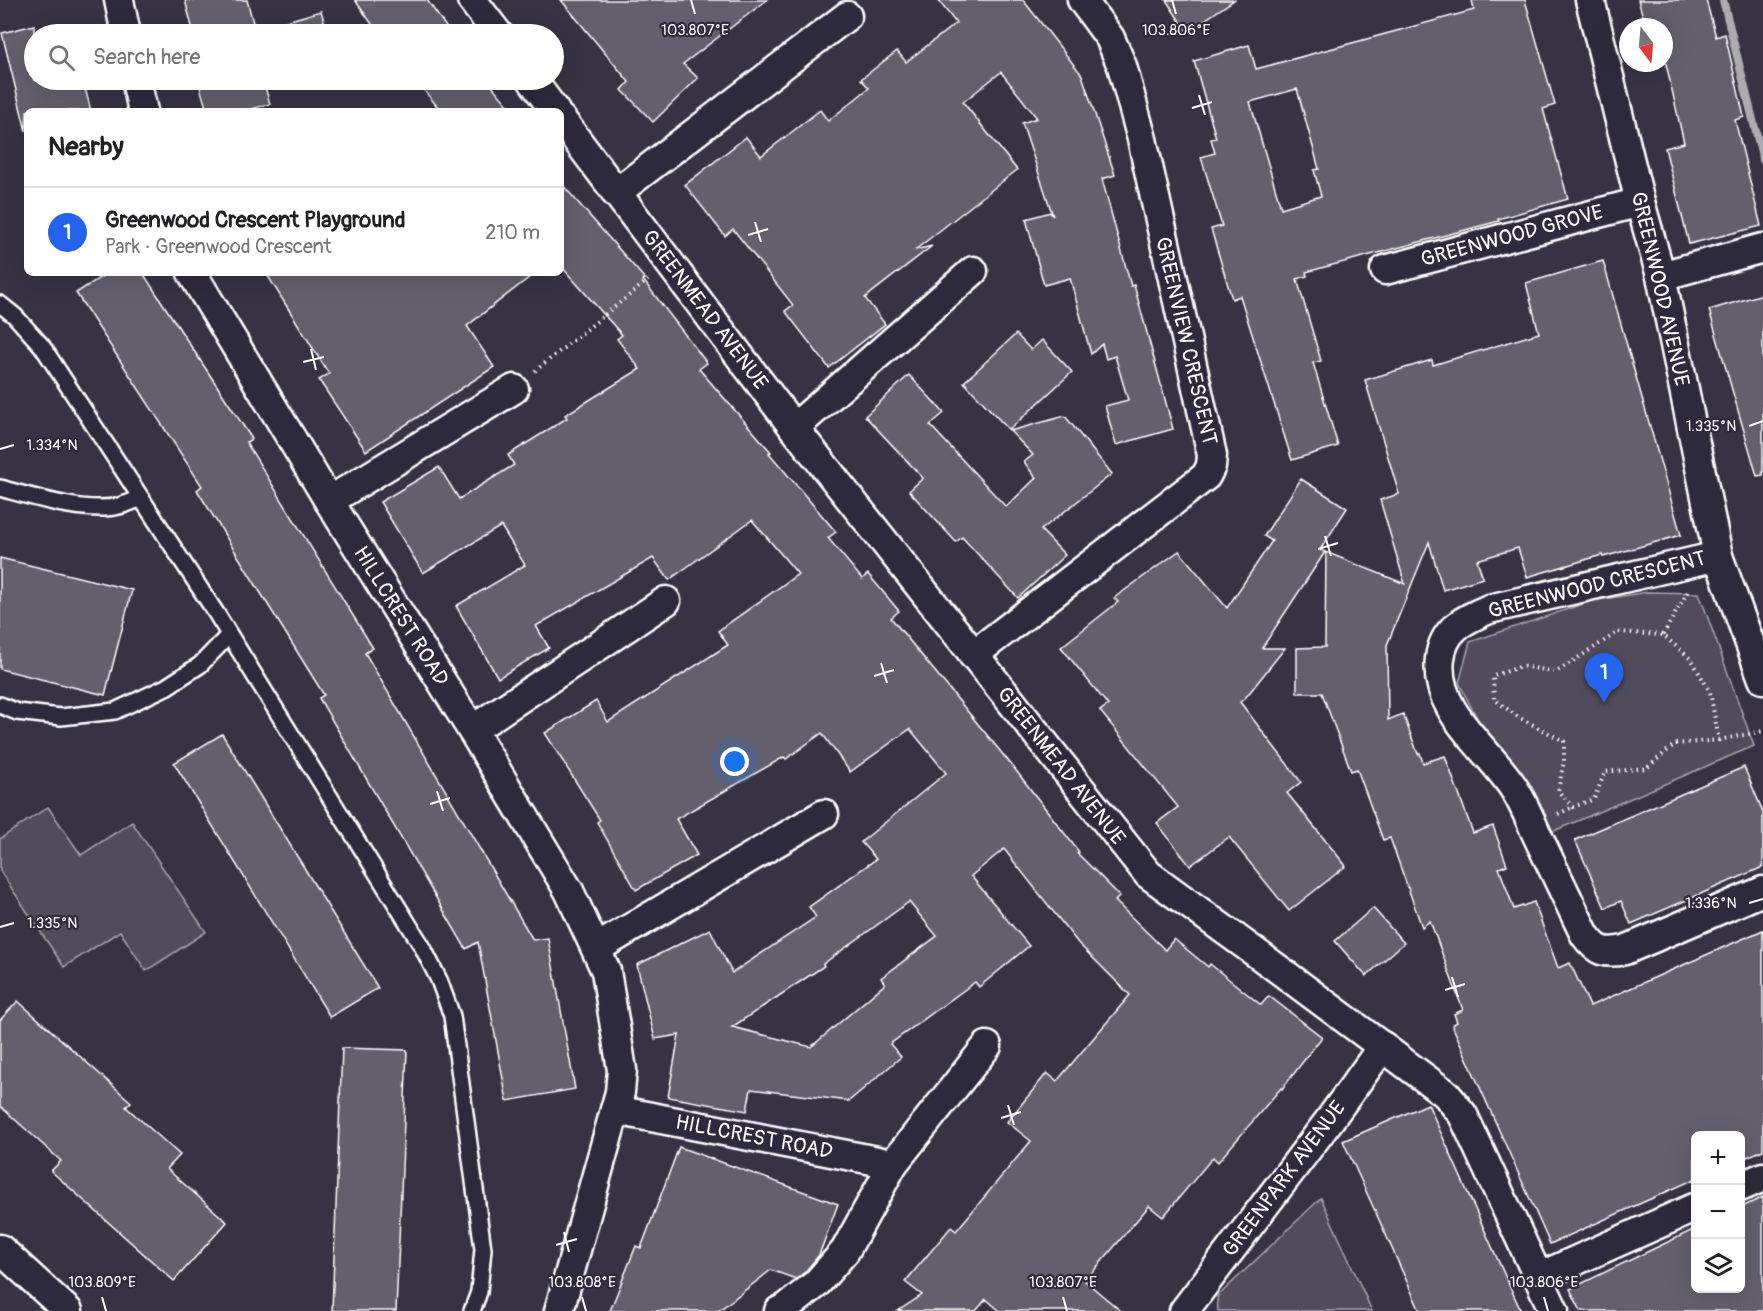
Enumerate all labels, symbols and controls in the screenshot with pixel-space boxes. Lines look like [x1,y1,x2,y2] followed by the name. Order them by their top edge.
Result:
[1619,18,1673,72] north arrow
[661,21,729,40] text: 103.807°E
[1142,21,1211,40] text: 103.806°E
[24,24,564,90] search box
[45,41,78,74] icon: search
[93,43,200,71] text: Search here
[48,131,124,163] text: Nearby
[1624,189,1696,389] street label: GREENWOOD AVENUE
[1418,199,1606,273] street label: GREENWOOD GROVE
[105,206,405,234] text: Greenwood Crescent Playground
[64,220,71,245] text: 1
[485,220,540,245] text: 210 m
[636,224,774,396] street label: GREENMEAD AVENUE
[105,234,332,259] text: Park · Greenwood Crescent
[1149,234,1223,448] street label: GREENVIEW CRESCENT
[1686,417,1736,436] text: 1.335°N
[26,436,78,455] text: 1.334°N
[347,541,455,691] street label: HILLCREST ROAD
[1485,545,1709,625] street label: GREENWOOD CRESCENT
[1584,654,1624,703] pin: 1
[991,681,1131,851] street label: GREENMEAD AVENUE
[720,747,749,776] your location
[1685,894,1737,913] text: 1.336°N
[27,914,77,933] text: 1.335°N
[1216,1095,1352,1262] street label: GREENPARK AVENUE
[673,1109,835,1165] street label: HILLCREST ROAD
[1691,1131,1745,1293] map controls
[1691,1131,1745,1185] button: +
[1691,1185,1745,1239] button: −
[1691,1239,1745,1293] button: layers
[68,1273,136,1292] text: 103.809°E
[548,1273,616,1292] text: 103.808°E
[1029,1273,1097,1292] text: 103.807°E
[1510,1273,1579,1292] text: 103.806°E

